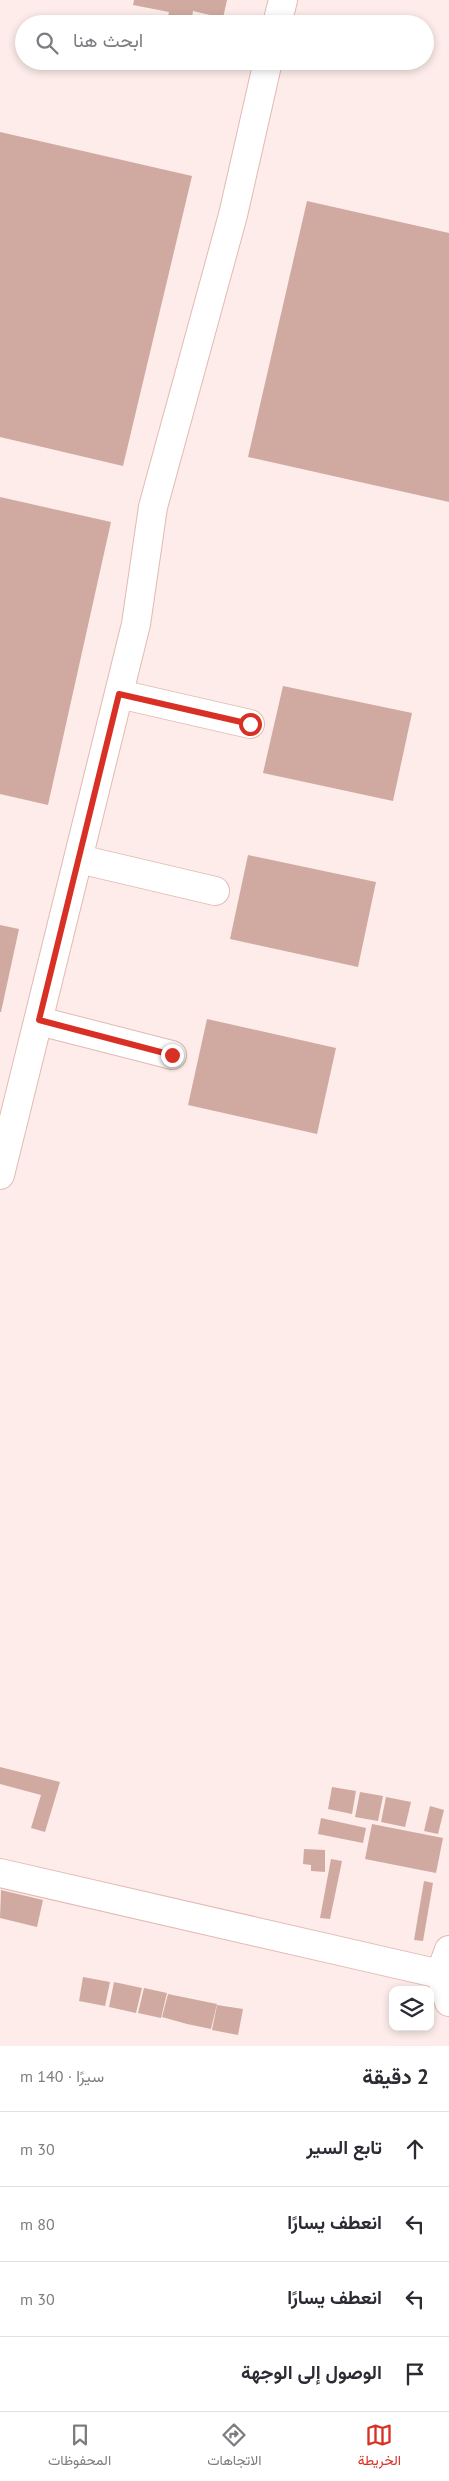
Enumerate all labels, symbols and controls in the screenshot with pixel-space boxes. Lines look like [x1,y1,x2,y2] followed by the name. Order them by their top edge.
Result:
[15,15,434,70] search box
[73,28,143,52] text: ابحث هنا
[33,29,61,57] icon: search
[239,713,262,736] route start
[161,1044,184,1067] route end
[389,1986,434,2031] map controls
[389,1986,434,2031] button: layers
[362,2063,429,2090] text: 2 دقيقة
[20,2066,104,2086] text: سيرًا · 140 m
[306,2135,382,2159] text: تابع السير
[401,2135,429,2163] icon: ahead
[20,2139,55,2159] text: 30 m
[287,2210,382,2234] text: انعطف يسارًا
[401,2210,429,2238] icon: left
[20,2214,55,2234] text: 80 m
[287,2285,382,2309] text: انعطف يسارًا
[401,2285,429,2313] icon: left
[20,2289,55,2309] text: 30 m
[241,2360,382,2384] text: الوصول إلى الوجهة
[401,2360,429,2388] icon: arrive
[48,2421,111,2473] tab: المحفوظات
[207,2421,262,2473] tab: الاتجاهات
[358,2421,401,2473] tab: الخريطة

